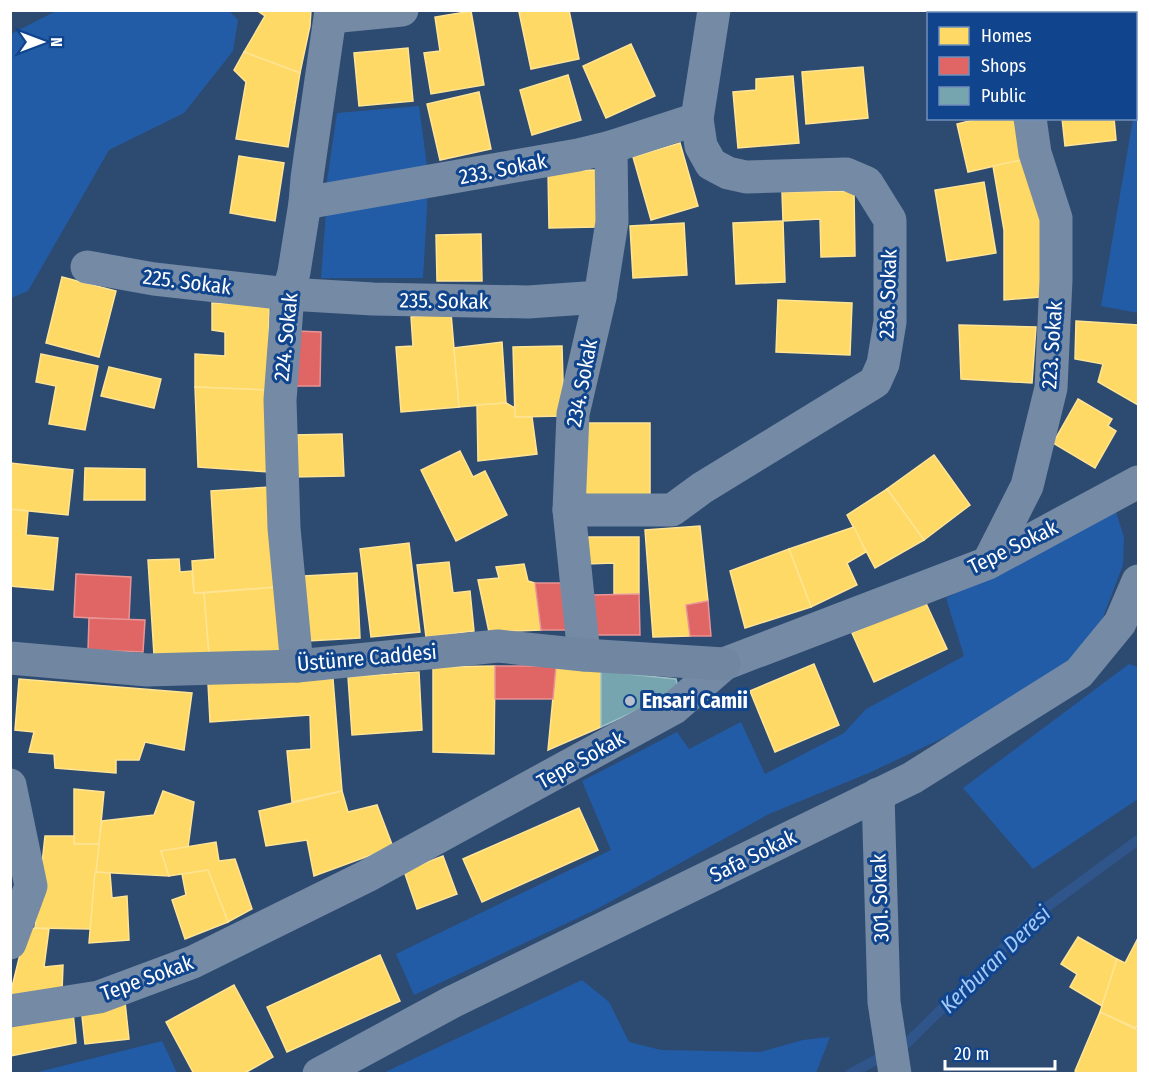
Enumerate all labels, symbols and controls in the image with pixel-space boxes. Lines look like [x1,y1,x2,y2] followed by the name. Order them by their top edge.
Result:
[12,12,72,72] north arrow
[927,12,1137,120] legend
[981,25,1032,47] text: Homes
[47,37,66,47] text: N
[981,55,1026,77] text: Shops
[981,85,1026,107] text: Public
[457,148,549,190] street label: 233. Sokak
[873,249,903,339] street label: 236. Sokak
[141,264,233,300] street label: 225. Sokak
[399,287,489,315] street label: 235. Sokak
[268,291,304,382] street label: 224. Sokak
[1036,300,1068,390] street label: 223. Sokak
[561,337,603,429] street label: 234. Sokak
[964,514,1062,580] street label: Tepe Sokak
[296,639,438,677] street label: Üstünre Caddesi
[642,688,748,714] place label: Ensari Camii
[623,694,637,708] marker: Ensari Camii
[533,725,630,795] street label: Tepe Sokak
[706,824,801,888] street label: Safa Sokak
[865,853,895,943] street label: 301. Sokak
[935,900,1056,1019] water label: Kerburan Deresi
[97,949,197,1007] street label: Tepe Sokak
[945,1033,1054,1071] scale bar
[954,1043,989,1065] text: 20 m

